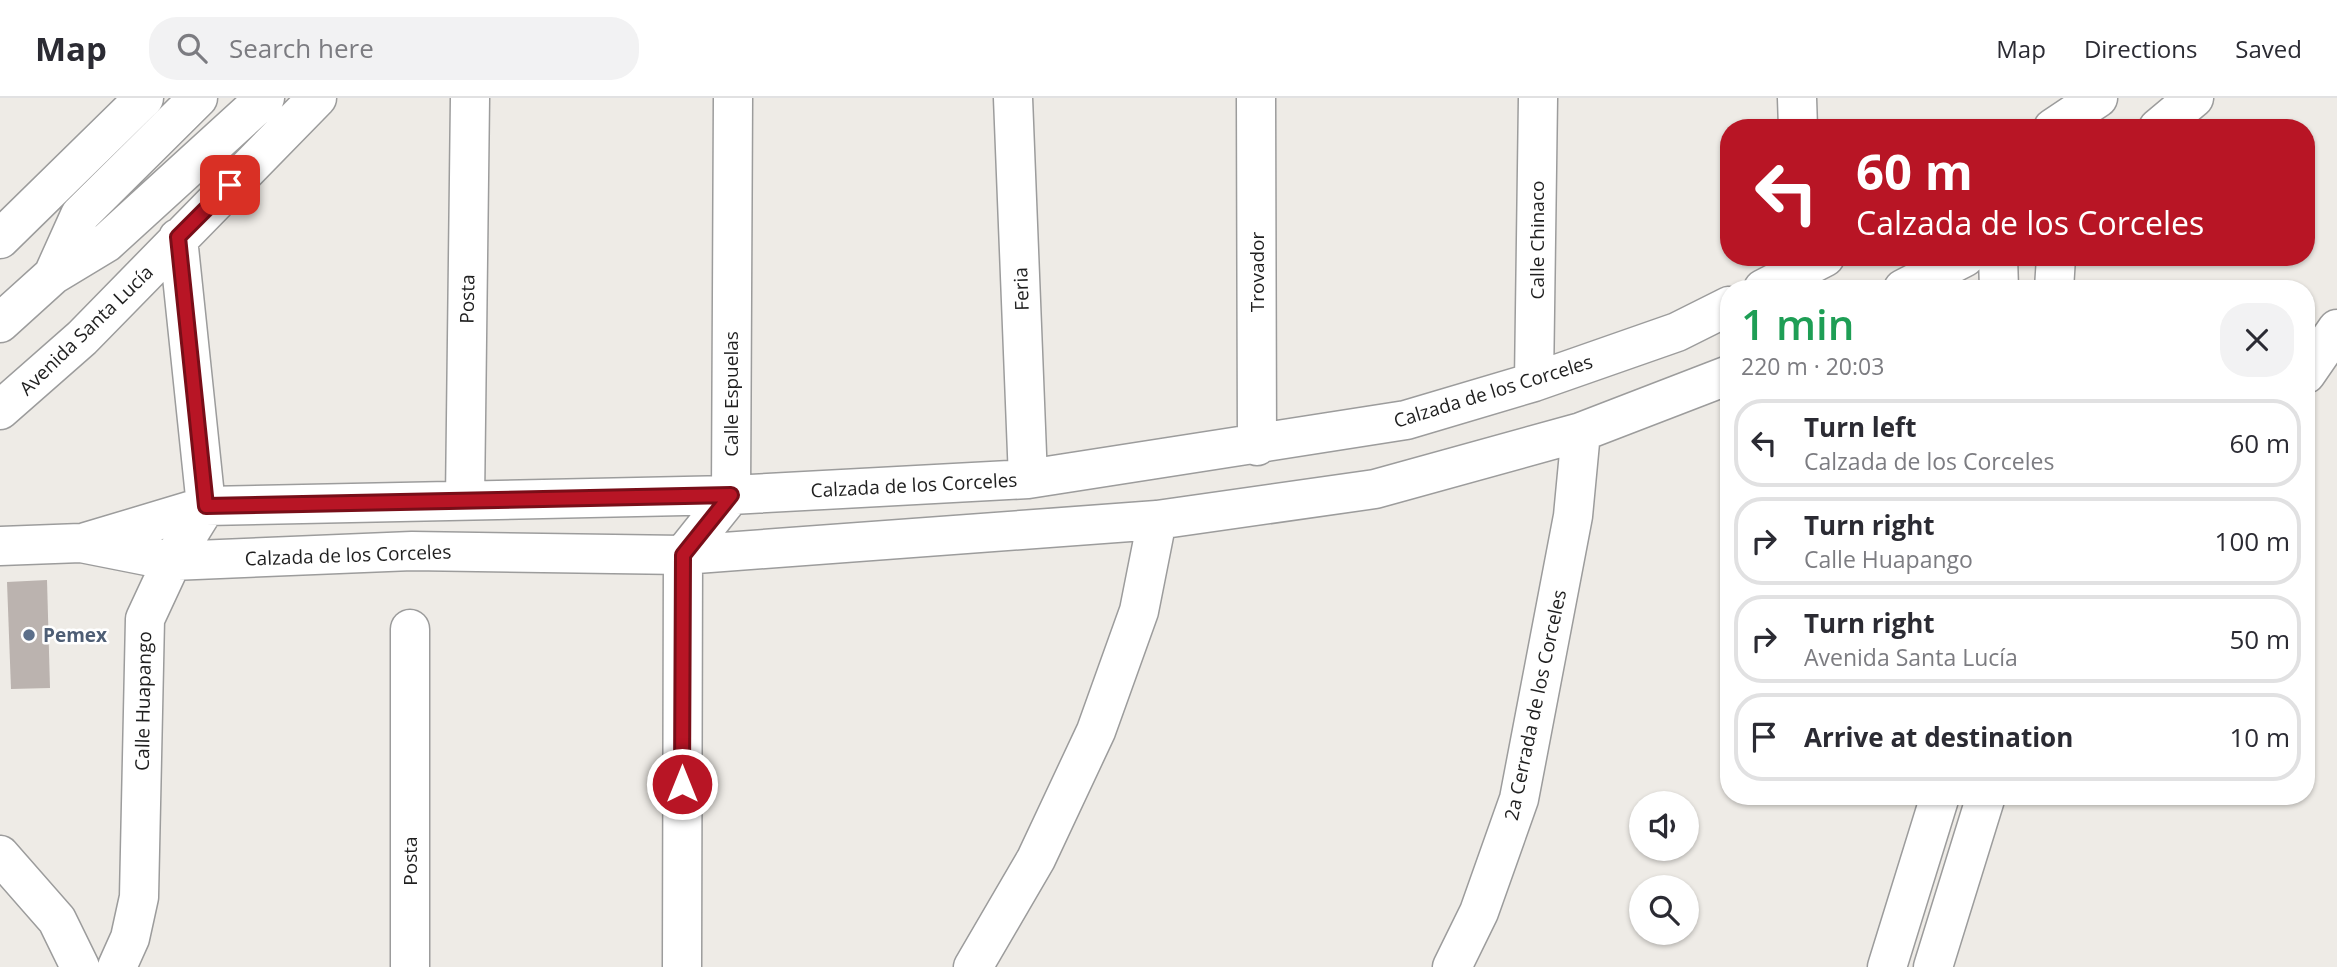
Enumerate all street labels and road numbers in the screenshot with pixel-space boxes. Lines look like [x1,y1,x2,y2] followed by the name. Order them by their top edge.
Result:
[1524,181,1550,299] street label: Calle Chinaco
[1244,232,1270,312] street label: Trovador
[13,259,159,401] street label: Avenida Santa Lucía
[1007,267,1035,311] street label: Feria
[454,274,480,324] street label: Posta
[718,331,744,457] street label: Calle Espuelas
[1390,348,1596,434] street label: Calzada de los Corceles
[810,467,1018,503] street label: Calzada de los Corceles
[244,538,452,572] street label: Calzada de los Corceles
[1498,587,1572,823] street label: 2a Cerrada de los Corceles
[129,631,157,771] street label: Calle Huapango
[397,836,423,886] street label: Posta

